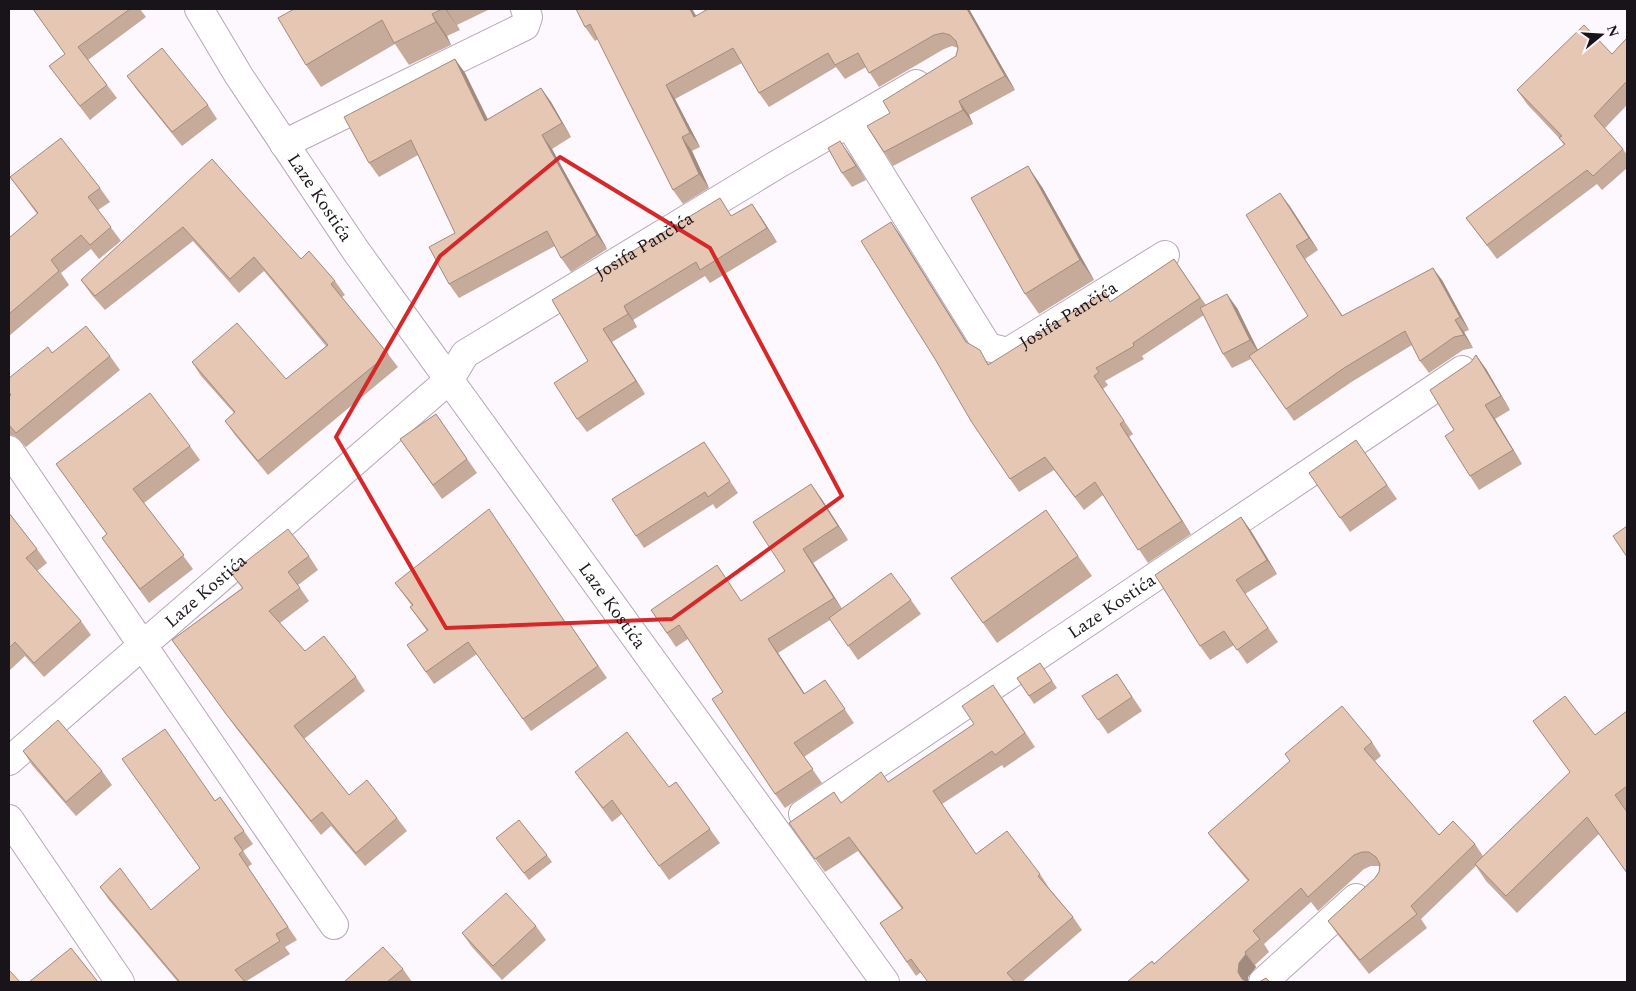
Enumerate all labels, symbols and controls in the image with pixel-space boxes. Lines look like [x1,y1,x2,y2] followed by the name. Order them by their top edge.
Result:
[1576,10,1626,60] north arrow
[1601,22,1625,40] text: N
[280,148,359,247] street label: Laze Kostića
[590,205,699,286] street label: Josifa Pančića
[1014,274,1123,356] street label: Josifa Pančića
[159,548,253,634] street label: Laze Kostića
[571,557,653,655] street label: Laze Kostića
[1062,567,1161,646] street label: Laze Kostića

